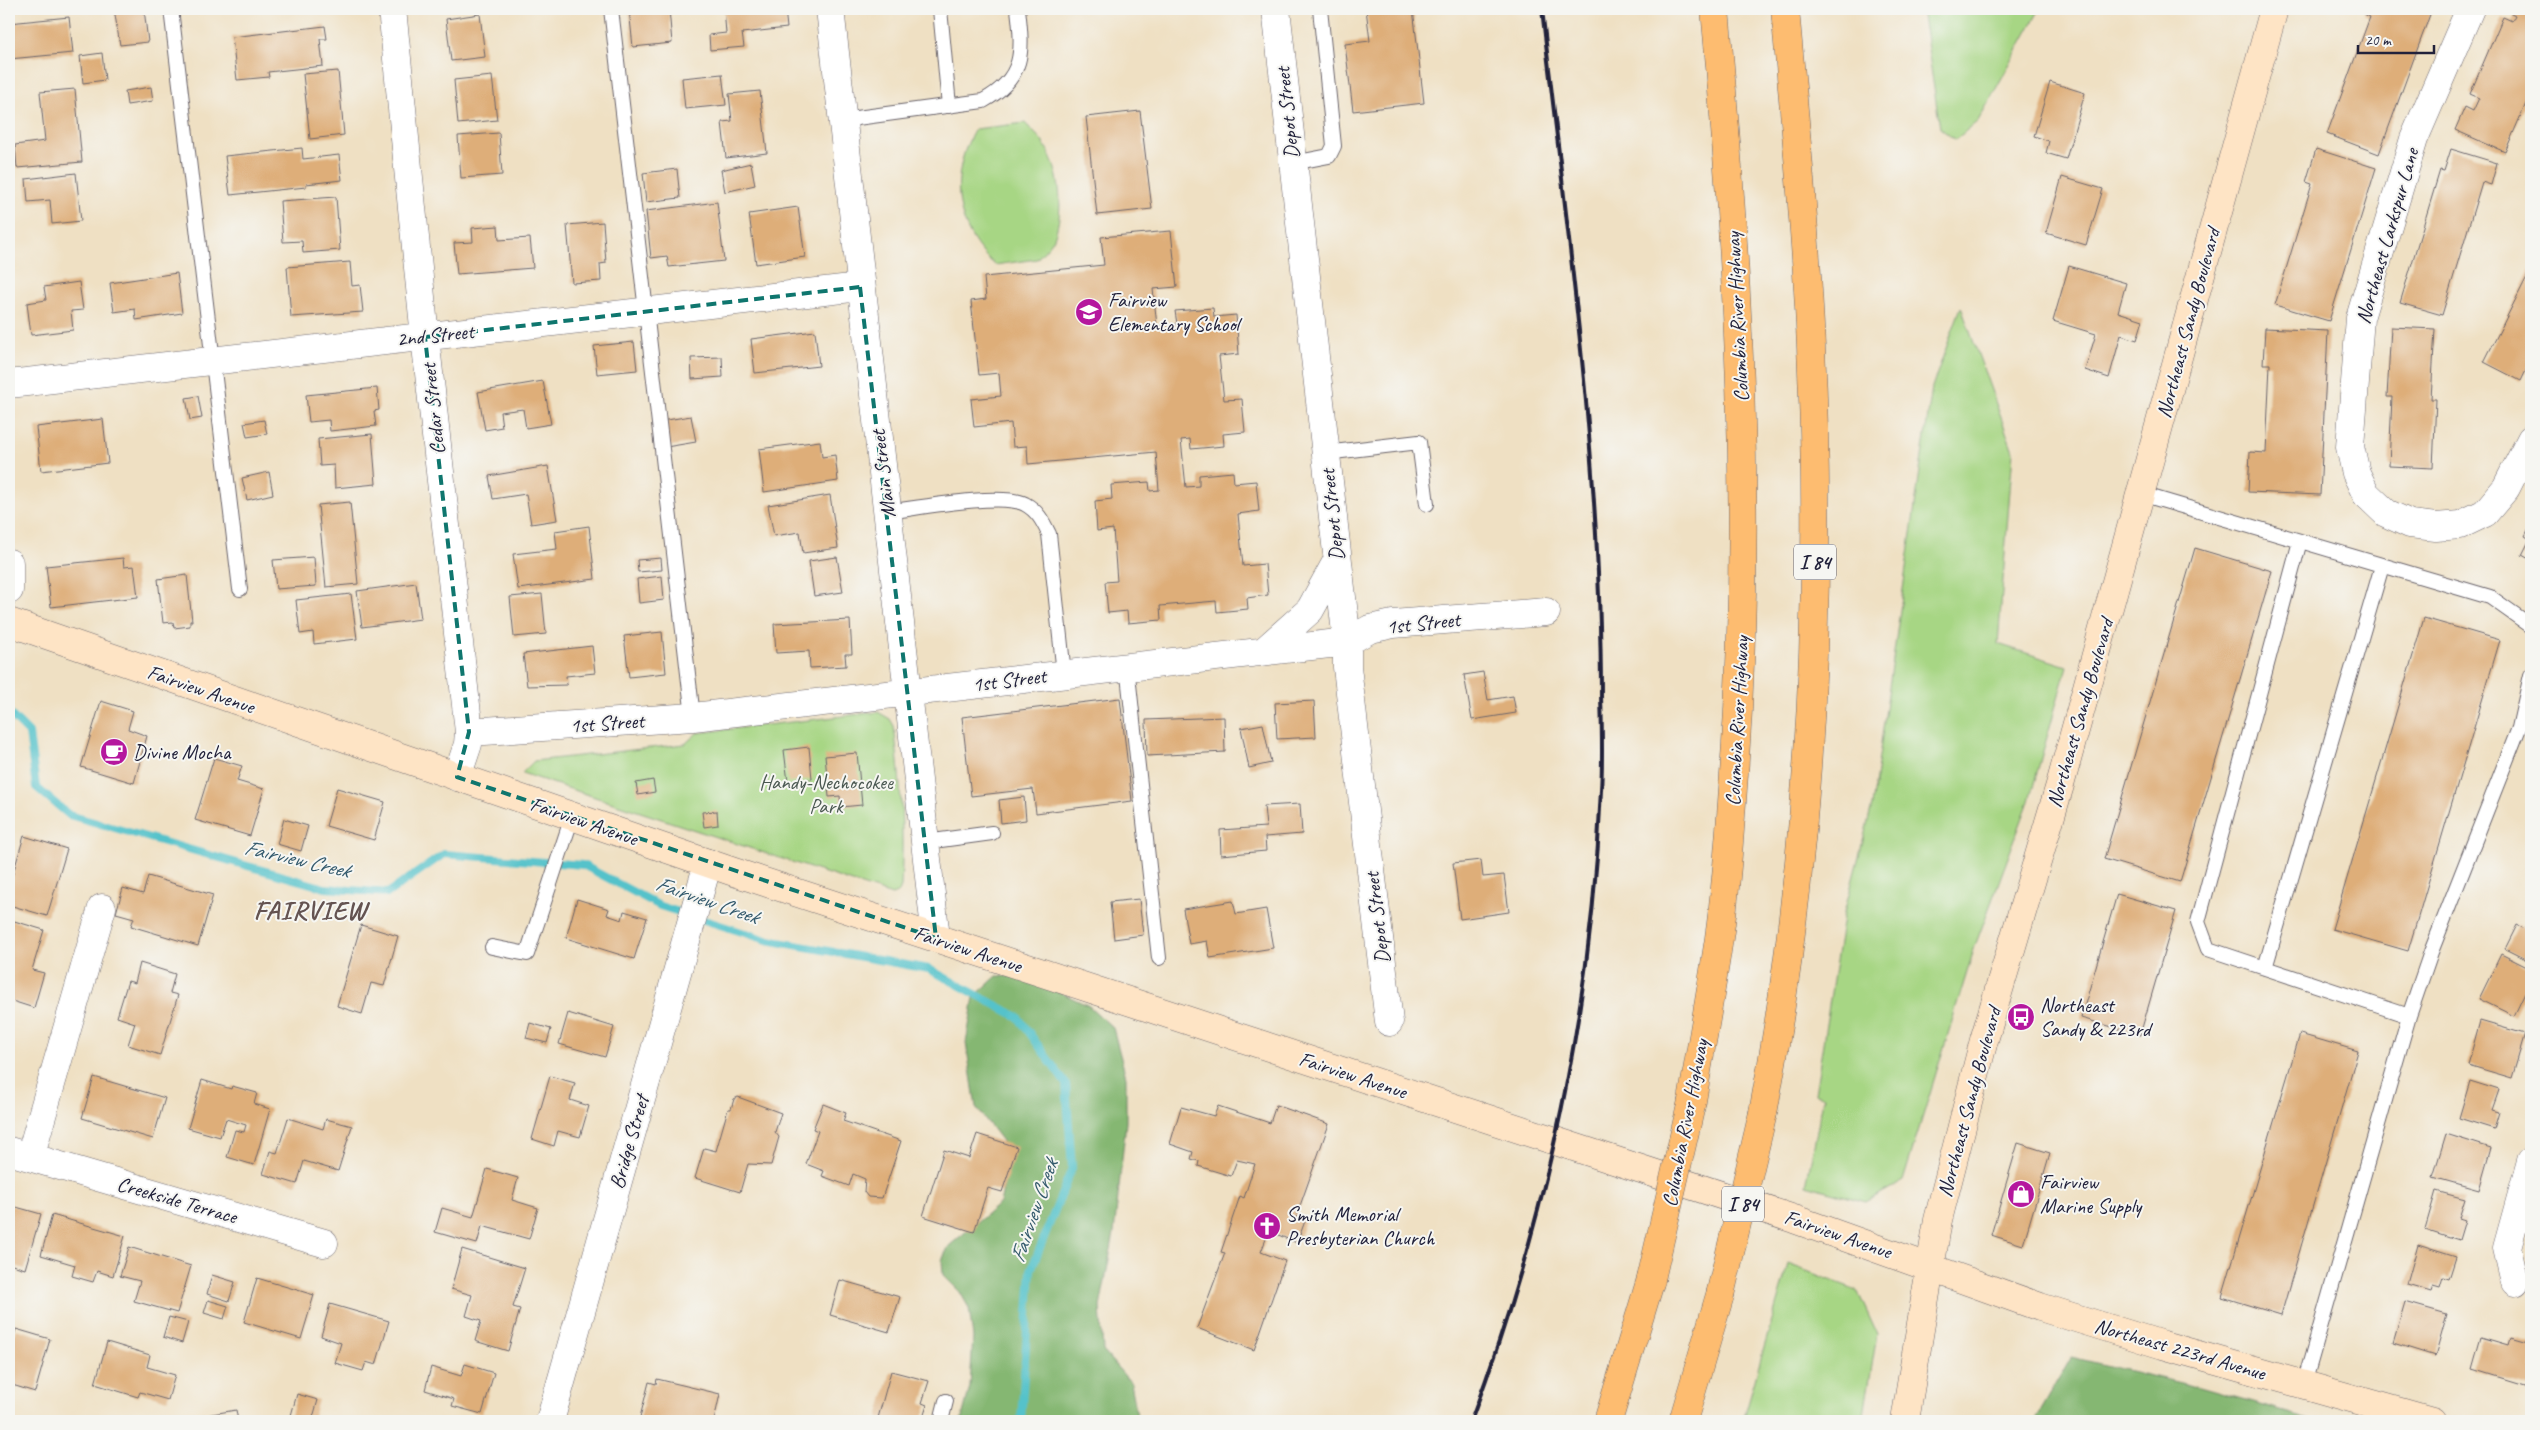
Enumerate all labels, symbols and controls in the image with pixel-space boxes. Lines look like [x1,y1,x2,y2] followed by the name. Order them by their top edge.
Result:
[2358,22,2434,54] scale bar
[2365,31,2392,50] text: 20 m
[1269,64,1305,160] street label: Depot Street
[2350,143,2425,327] street label: Northeast Larkspur Lane
[2150,223,2227,421] street label: Northeast Sandy Boulevard
[1719,230,1754,402] street label: Columbia River Highway
[1108,287,1243,337] place label: Fairview Elementary School
[1074,297,1104,327] school or university icon: Fairview Elementary School
[395,318,477,352] street label: 2nd Street
[415,360,451,456] street label: Cedar Street
[864,427,901,519] street label: Main Street
[1314,466,1350,562] street label: Depot Street
[1794,544,1836,580] road number: I 84
[1385,606,1463,640] street label: 1st Street
[2041,613,2120,810] street label: Northeast Sandy Boulevard
[1720,634,1755,806] street label: Columbia River Highway
[144,659,260,720] street label: Fairview Avenue
[971,662,1049,697] street label: 1st Street
[569,707,647,739] street label: 1st Street
[99,737,129,767] cafe icon: Divine Mocha
[133,739,232,765] place label: Divine Mocha
[759,769,894,819] park label: Handy-Nechocokee Park
[527,791,643,852] street label: Fairview Avenue
[242,833,356,886] water label: Fairview Creek
[652,869,766,932] water label: Fairview Creek
[1358,869,1396,965] street label: Depot Street
[254,894,371,927] district label: FAIRVIEW
[911,919,1027,979] street label: Fairview Avenue
[2040,992,2154,1042] place label: Northeast Sandy & 223rd
[1931,1002,2008,1200] street label: Northeast Sandy Boulevard
[2006,1002,2036,1032] bus stop icon: Northeast Sandy & 223rd
[1656,1035,1714,1209] street label: Columbia River Highway
[1296,1045,1412,1105] street label: Fairview Avenue
[603,1089,656,1192] street label: Bridge Street
[1003,1152,1066,1266] water label: Fairview Creek
[2040,1169,2143,1219] place label: Fairview Marine Supply
[114,1171,242,1230] street label: Creekside Terrace
[2006,1179,2036,1209] shop icon: Fairview Marine Supply
[1722,1186,1764,1222] road number: I 84
[1286,1201,1436,1251] place label: Smith Memorial Presbyterian Church
[1781,1204,1897,1265] street label: Fairview Avenue
[1252,1211,1282,1241] church icon: Smith Memorial Presbyterian Church
[2092,1312,2269,1386] street label: Northeast 223rd Avenue

